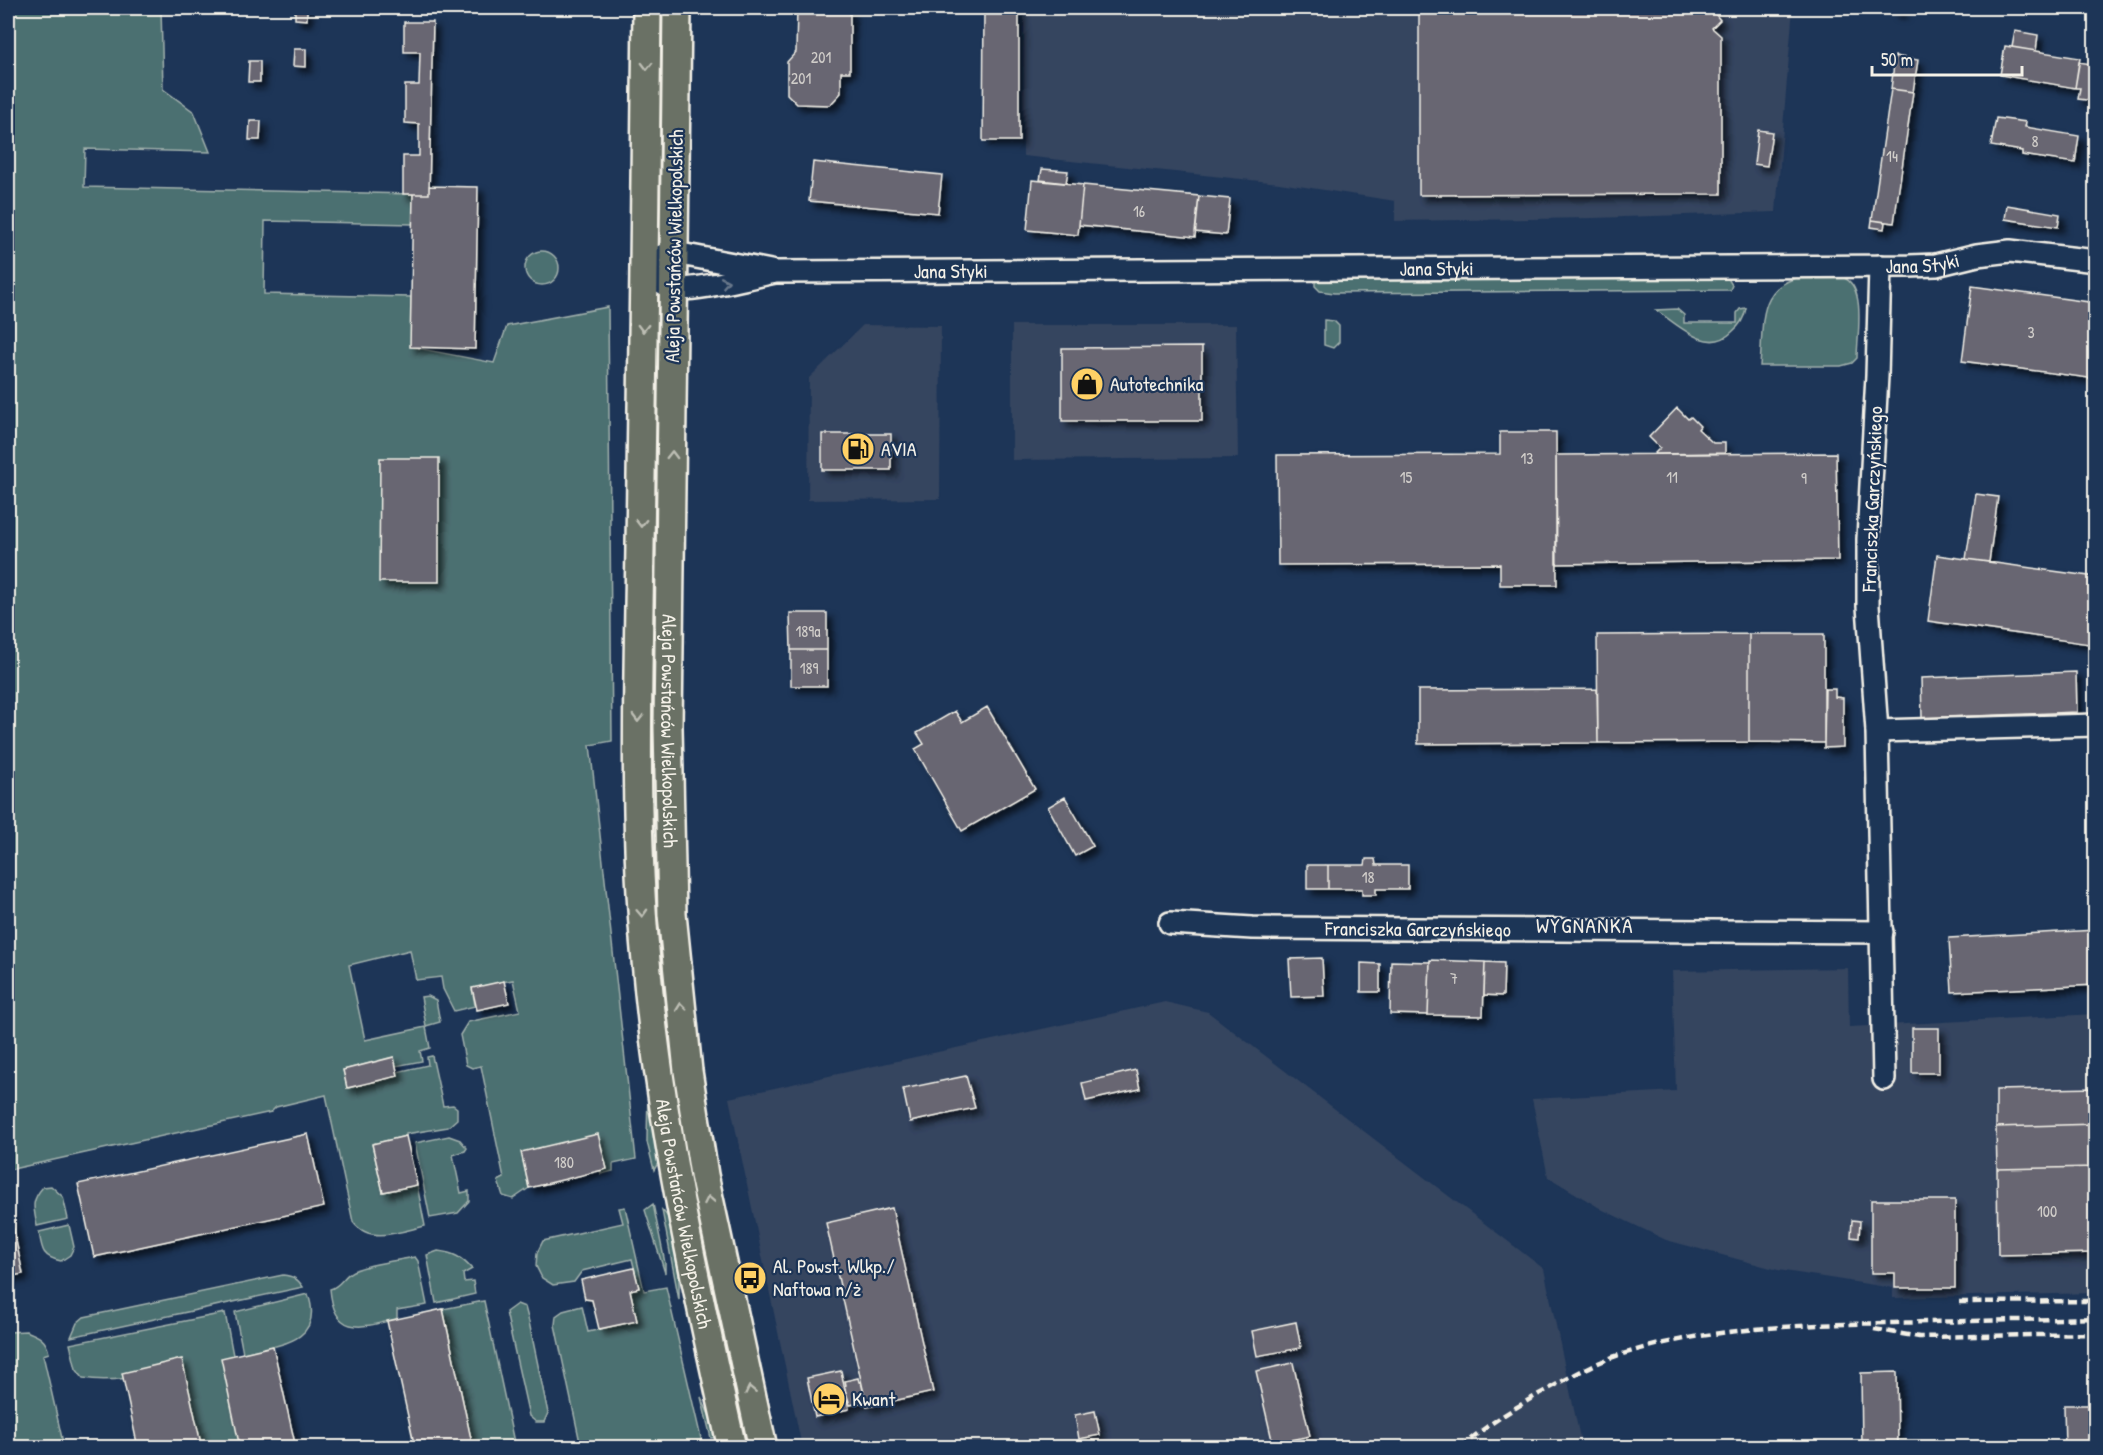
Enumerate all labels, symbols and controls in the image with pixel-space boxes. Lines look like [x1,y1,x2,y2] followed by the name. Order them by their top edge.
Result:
[1872,39,2022,77] scale bar
[811,46,831,68] house number: 201
[1881,47,1913,72] text: 50 m
[641,61,653,70] one-way arrow
[791,67,811,89] house number: 201
[658,129,689,363] street label: Aleja Powstańców Wielkopolskich
[2032,130,2039,152] house number: 8
[1886,145,1898,167] house number: 14
[1133,200,1145,222] house number: 16
[1886,246,1962,279] street label: Jana Styki
[1400,254,1474,282] street label: Jana Styki
[914,257,988,284] street label: Jana Styki
[720,276,730,289] one-way arrow
[2027,321,2035,343] house number: 3
[637,323,650,332] one-way arrow
[1069,366,1105,402] shop icon: Autotechnika
[1110,370,1204,397] place label: Autotechnika
[1855,406,1888,593] street label: Franciszka Garczyńskiego
[840,431,876,467] fuel station icon: AVIA
[881,435,917,462] place label: AVIA
[1521,447,1533,469] house number: 13
[665,451,678,460] one-way arrow
[1400,466,1413,488] house number: 15
[1666,466,1678,488] house number: 11
[1801,467,1807,489] house number: 9
[635,518,647,527] one-way arrow
[655,614,685,848] street label: Aleja Powstańców Wielkopolskich
[796,620,820,642] house number: 189a
[800,657,818,679] house number: 189
[632,713,645,722] one-way arrow
[1362,866,1374,888] house number: 18
[636,908,649,917] one-way arrow
[1536,911,1634,940] district label: WYGNANKA
[1324,914,1511,943] street label: Franciszka Garczyńskiego
[1450,967,1458,989] house number: 7
[675,1002,687,1011] one-way arrow
[650,1097,719,1331] street label: Aleja Powstańców Wielkopolskich
[554,1151,574,1173] house number: 180
[703,1195,716,1205] one-way arrow
[2037,1200,2057,1222] house number: 100
[773,1252,895,1302] place label: Al. Powst. Wlkp./ Naftowa n/ż
[732,1260,768,1296] bus stop icon: Al. Powst. Wlkp./ Naftowa n/ż
[811,1381,847,1417] hotel icon: Kwant
[852,1385,897,1412] place label: Kwant
[744,1386,757,1396] one-way arrow

